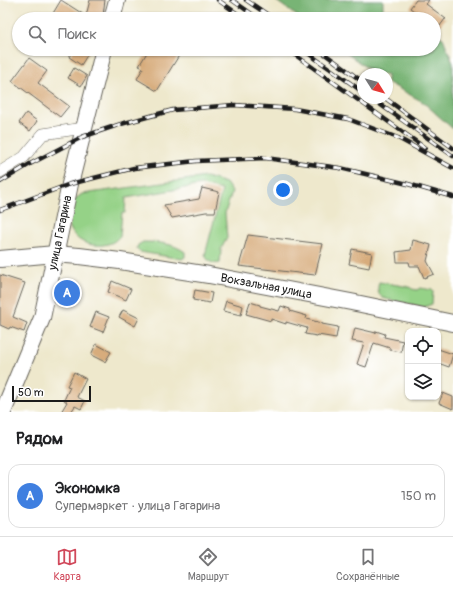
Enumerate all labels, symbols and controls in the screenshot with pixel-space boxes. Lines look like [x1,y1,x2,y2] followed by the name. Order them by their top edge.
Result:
[12,12,441,56] search box
[26,23,48,45] icon: search
[58,25,97,44] text: Поиск
[357,68,393,104] north arrow
[273,180,293,200] your location
[45,193,75,272] street label: улица Гагарина
[219,270,313,302] street label: Вокзальная улица
[54,278,80,308] pin: A
[405,328,441,400] map controls
[405,328,441,364] button: locate
[405,364,441,400] button: layers
[12,384,91,403] scale bar
[18,386,44,399] text: 50 m
[16,428,63,449] text: Рядом
[55,479,120,498] text: Экономка
[26,488,34,504] text: A
[401,488,436,504] text: 150 m
[55,498,220,514] text: Супермаркет · улица Гагарина
[53,546,81,583] tab: Карта
[188,546,229,583] tab: Маршрут
[336,546,400,583] tab: Сохранённые

